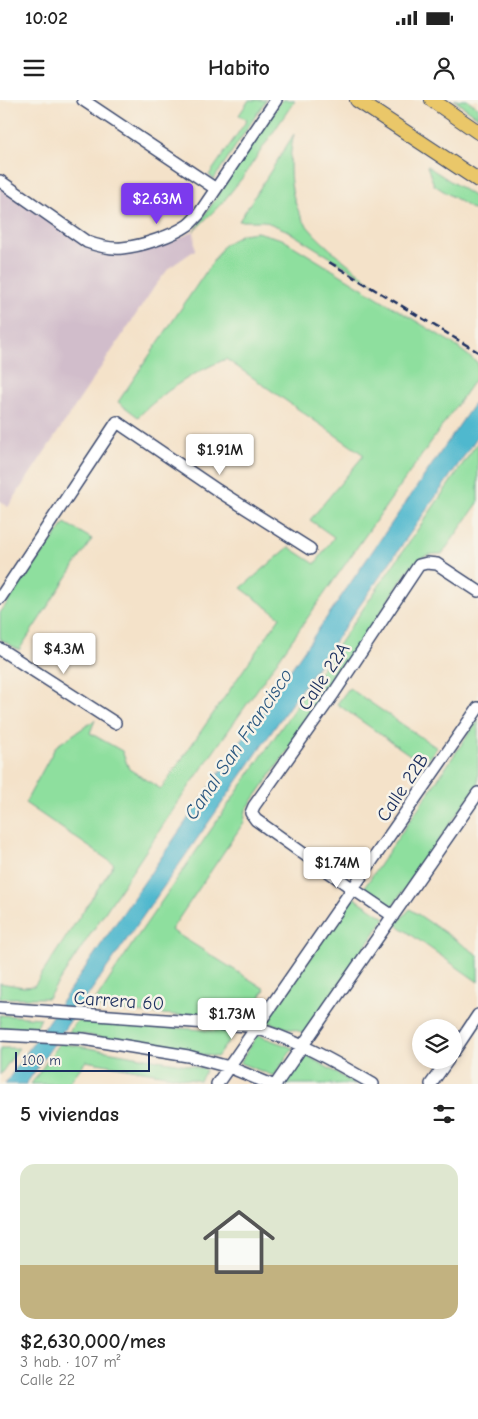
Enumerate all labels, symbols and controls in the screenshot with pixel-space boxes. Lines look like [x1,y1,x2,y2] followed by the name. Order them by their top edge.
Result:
[25,7,68,29] text: 10:02
[20,54,48,82] icon: menu
[430,54,458,82] icon: person
[208,55,270,81] text: Habito
[116,182,198,225] pin: $2.63M
[132,190,182,208] text: $2.63M
[179,434,261,476] pin: $1.91M
[197,441,243,459] text: $1.91M
[29,632,99,675] pin: $4.3M
[293,639,354,714] street label: Calle 22A
[44,640,84,658] text: $4.3M
[179,664,297,824] water label: Canal San Francisco
[372,749,434,826] street label: Calle 22B
[296,846,378,889] pin: $1.74M
[314,854,360,872] text: $1.74M
[73,987,165,1015] street label: Carrera 60
[191,998,273,1040] pin: $1.73M
[209,1005,255,1023] text: $1.73M
[412,1019,462,1069] map controls
[412,1019,462,1069] button: layers
[15,1049,150,1072] scale bar
[22,1052,61,1069] text: 100 m
[430,1100,458,1128] icon: filters
[20,1102,119,1126] text: 5 viviendas
[194,1197,284,1287] icon: home
[20,1329,166,1353] text: $2,630,000/mes
[20,1353,121,1371] text: 3 hab. · 107 m²
[20,1371,75,1389] text: Calle 22

